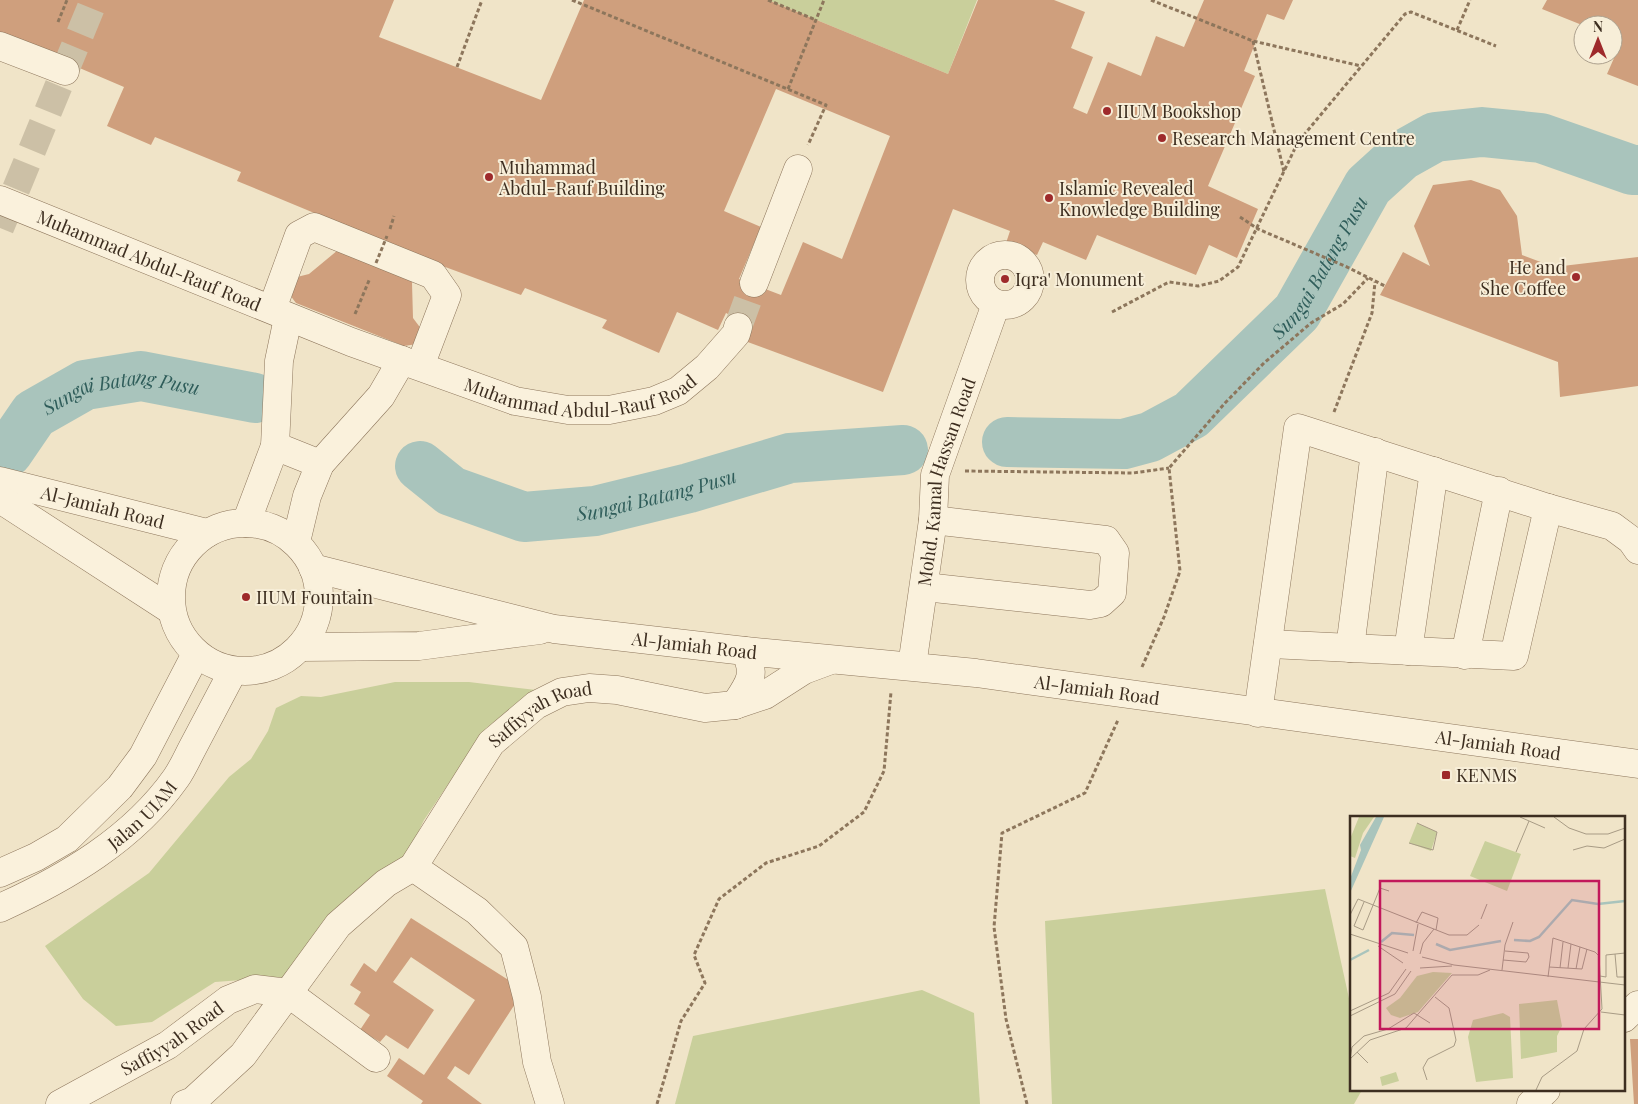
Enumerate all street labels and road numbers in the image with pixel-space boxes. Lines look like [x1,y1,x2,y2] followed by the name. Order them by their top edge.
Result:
[34,204,265,317] street label: Muhammad Abdul-Rauf Road
[459,361,699,391] street label: Muhammad Abdul-Rauf Road
[912,374,981,588] street label: Mohd. Kamal Hassan Road
[38,480,167,534] street label: Al-Jamiah Road
[629,626,759,664] street label: Al-Jamiah Road
[1032,669,1162,710] street label: Al-Jamiah Road
[483,676,594,753] street label: Saffiyyah Road
[1433,724,1563,765] street label: Al-Jamiah Road
[102,776,182,855] street label: Jalan UIAM
[116,995,229,1081] street label: Saffiyyah Road

